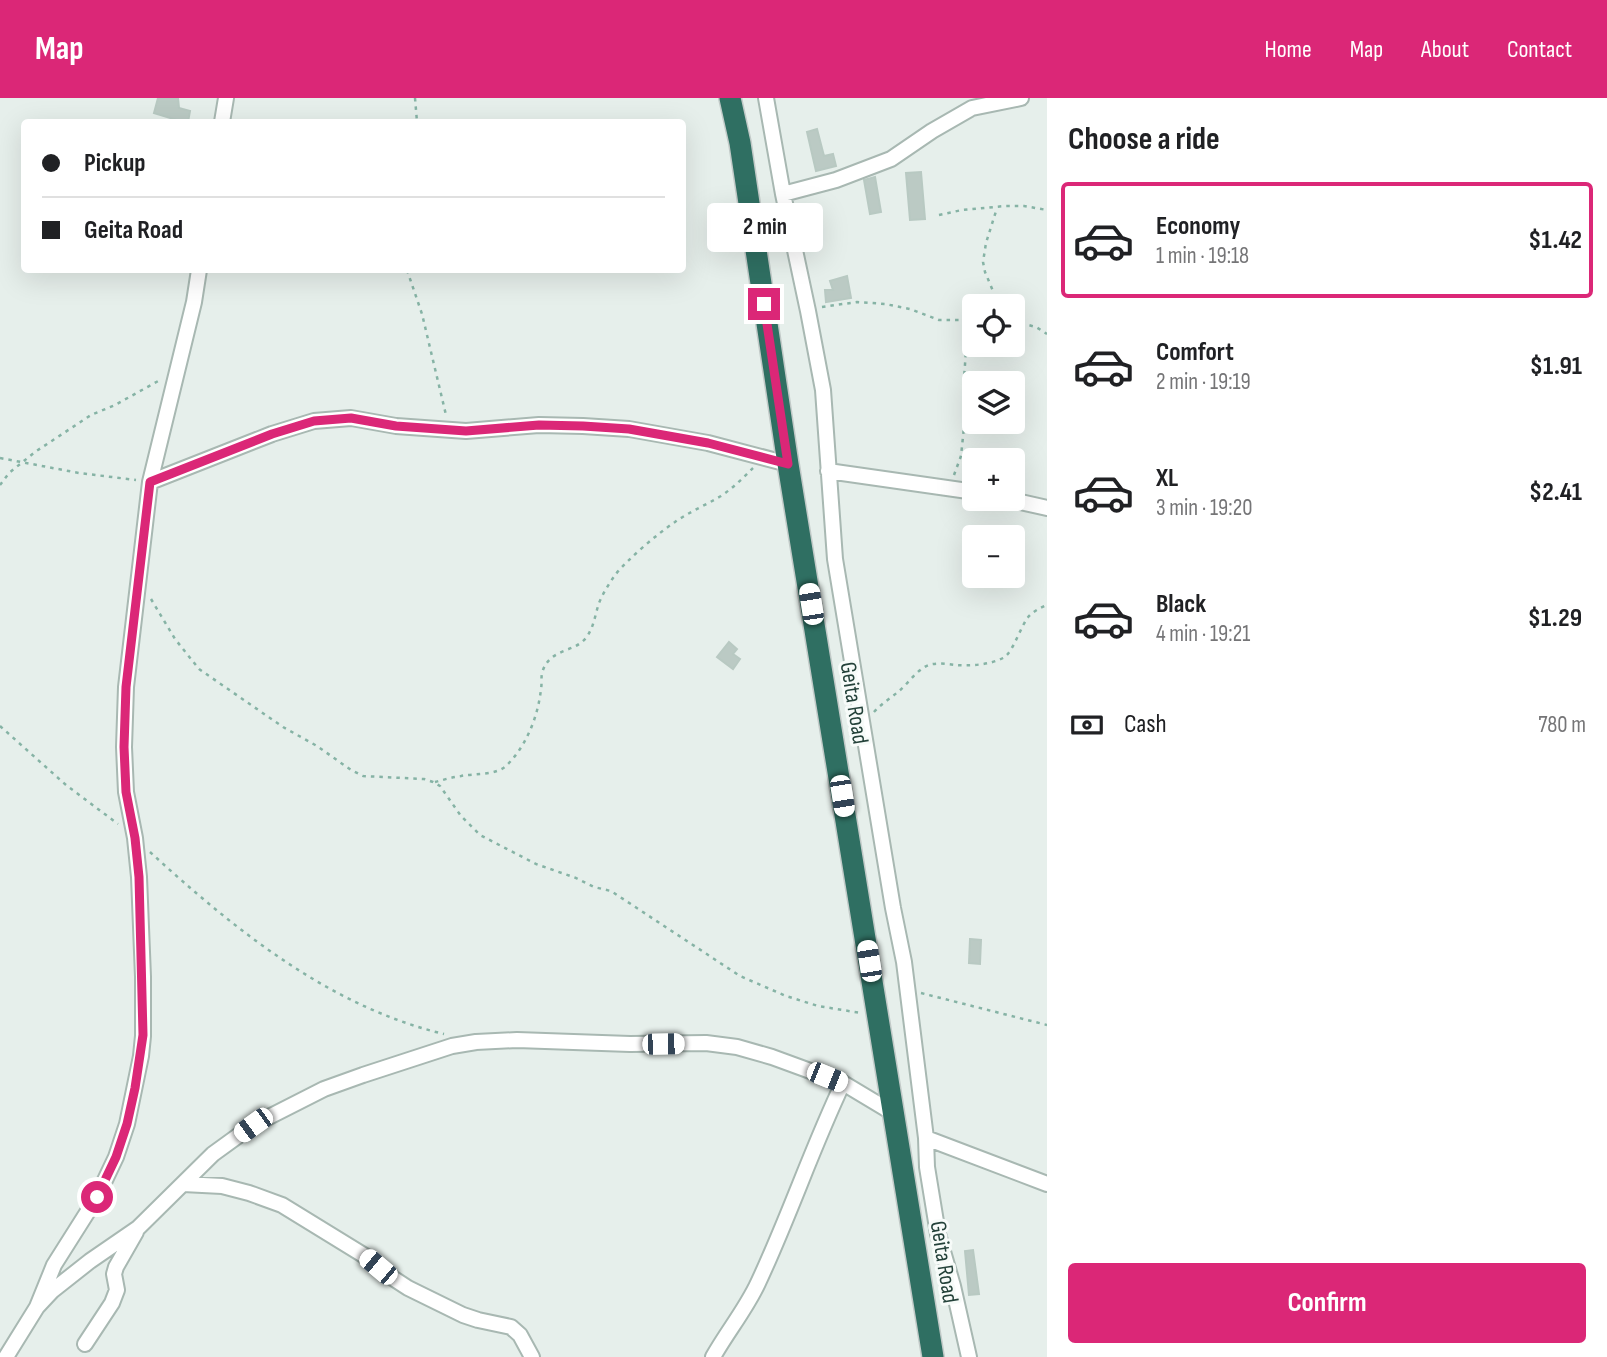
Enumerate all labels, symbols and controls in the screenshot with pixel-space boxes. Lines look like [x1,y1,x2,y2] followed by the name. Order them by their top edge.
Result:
[35,29,84,69] text: Map
[1264,35,1312,64] text: Home
[1350,35,1383,64] text: Map
[1421,35,1469,64] text: About
[1507,35,1572,64] text: Contact
[1068,120,1220,159] text: Choose a ride
[84,148,146,179] text: Pickup
[706,202,822,252] callout: 2 min
[1072,209,1135,272] icon: car
[1156,211,1240,242] text: Economy
[743,213,787,241] text: 2 min
[84,215,183,246] text: Geita Road
[1528,225,1582,256] text: $1.42
[1156,242,1249,270] text: 1 min · 19:18
[748,288,780,320] route end
[962,294,1025,588] map controls
[962,294,1025,357] button: locate
[1072,335,1135,398] icon: car
[1156,337,1234,368] text: Comfort
[1530,351,1582,382] text: $1.91
[1156,368,1251,396] text: 2 min · 19:19
[962,371,1025,434] button: layers
[962,448,1025,511] button: +
[1072,461,1135,524] icon: car
[1156,463,1178,494] text: XL
[1529,477,1582,508] text: $2.41
[1156,494,1252,522] text: 3 min · 19:20
[962,525,1025,588] button: −
[798,582,825,626] car
[1072,587,1135,650] icon: car
[1156,589,1206,620] text: Black
[1528,603,1582,634] text: $1.29
[1156,620,1250,648] text: 4 min · 19:21
[834,660,874,746] street label: Geita Road
[1068,706,1106,744] icon: cash
[1124,709,1167,740] text: Cash
[1538,711,1586,739] text: 780 m
[829,774,856,818] car
[856,939,883,983] car
[642,1033,685,1055] car
[804,1059,851,1095] car
[230,1104,277,1146] car
[81,1181,113,1213] route start
[924,1219,964,1305] street label: Geita Road
[356,1245,401,1289] car
[1068,1263,1586,1343] button: Confirm

